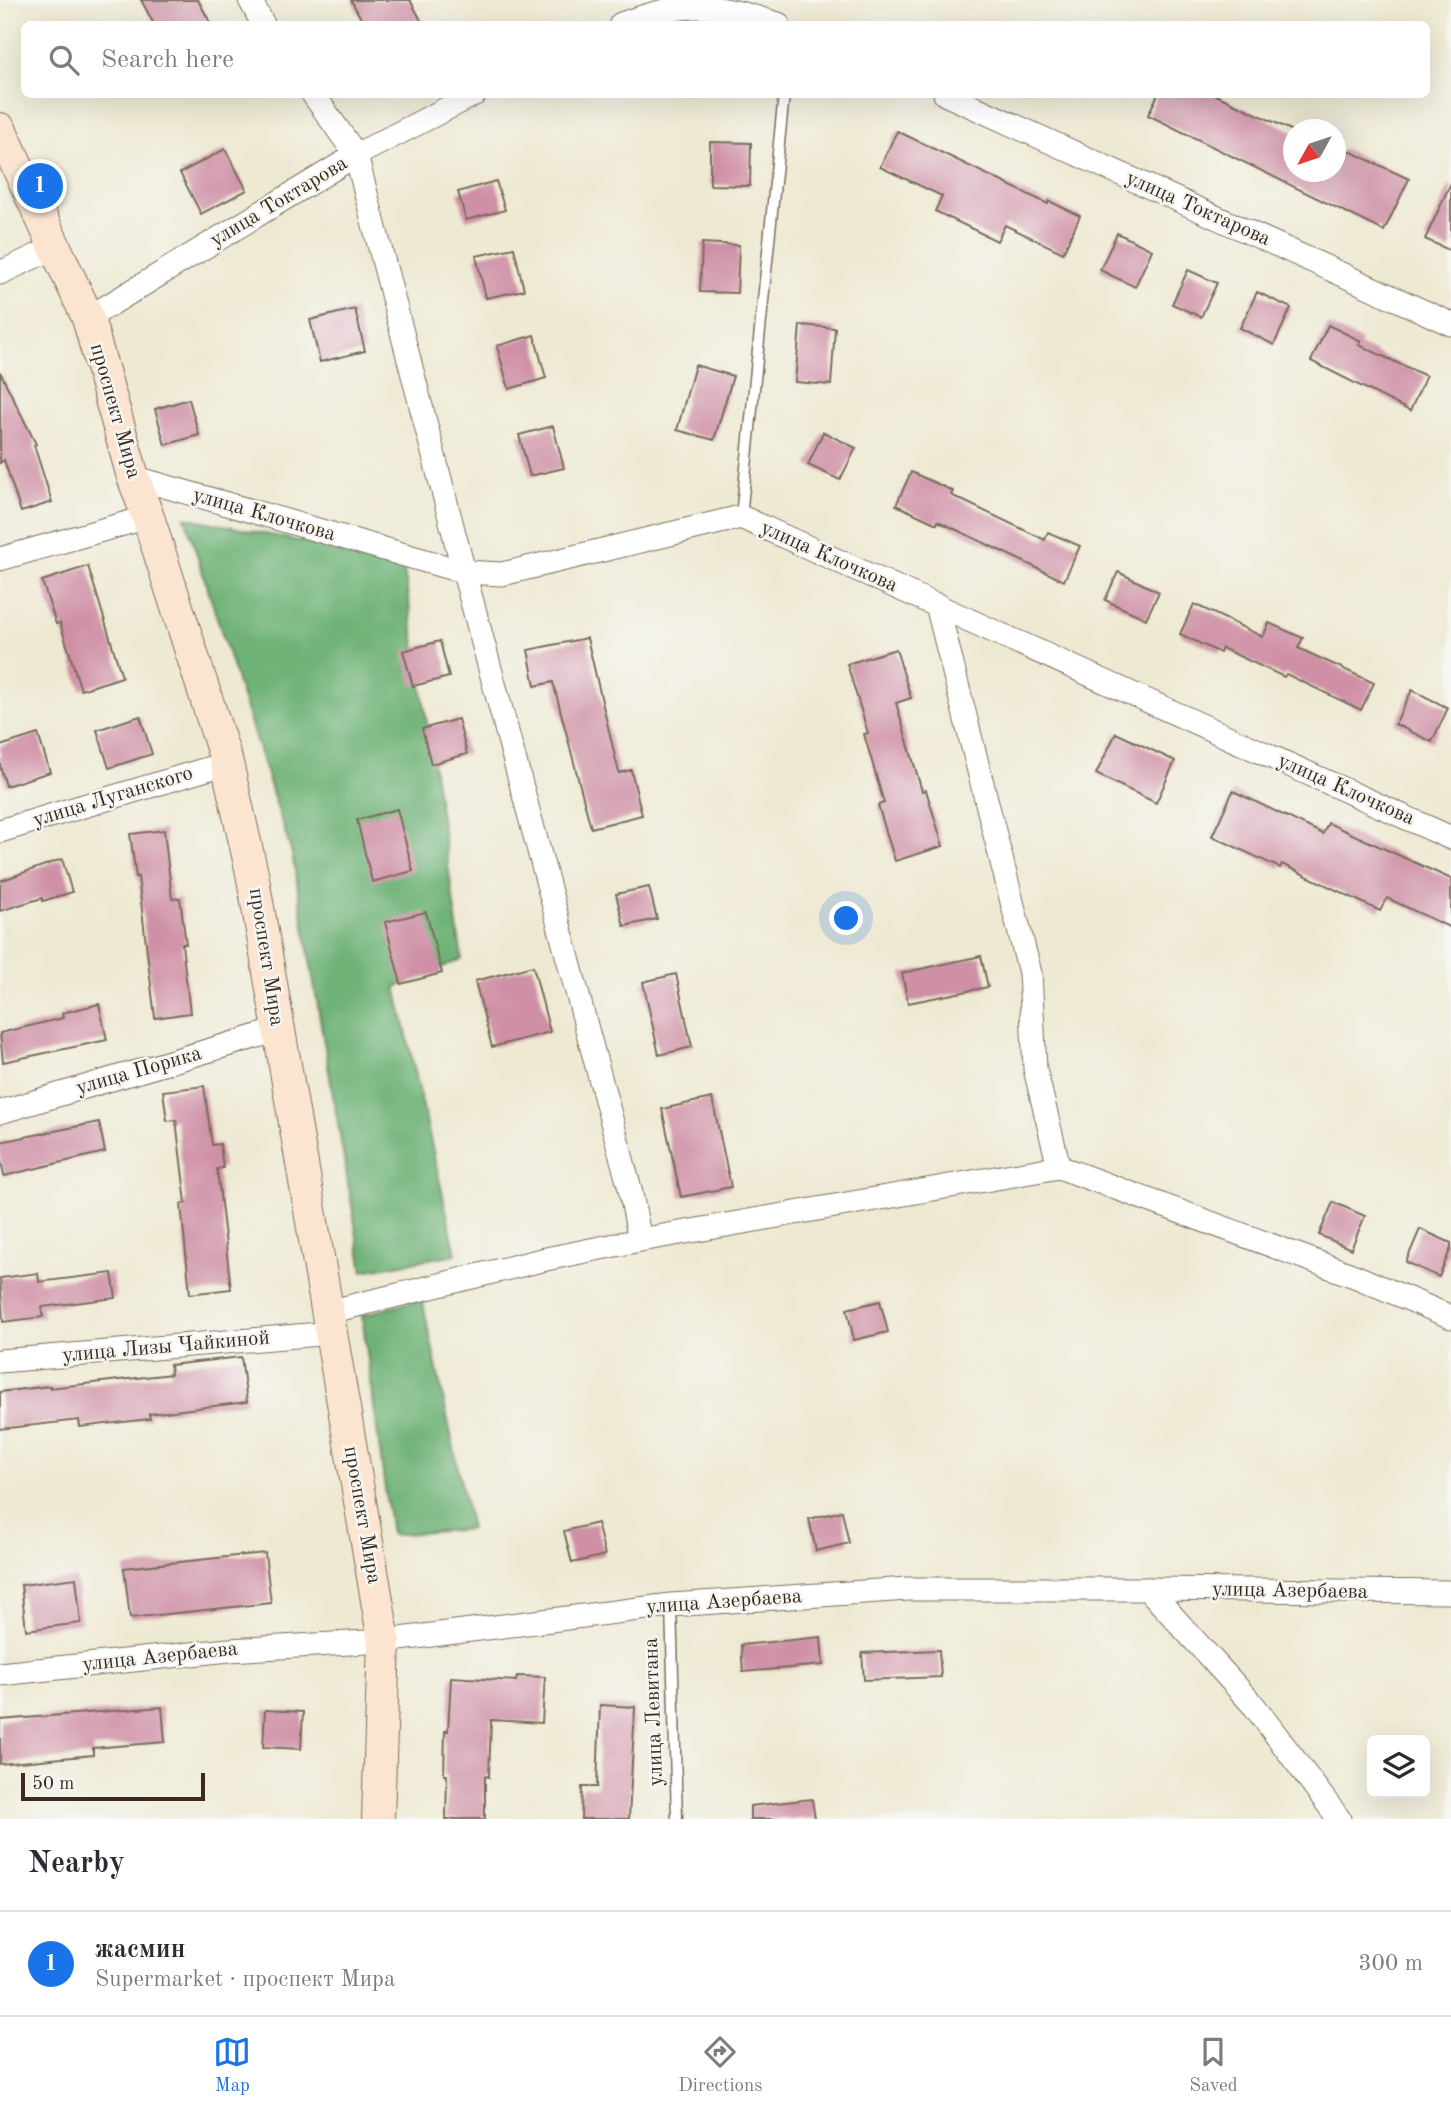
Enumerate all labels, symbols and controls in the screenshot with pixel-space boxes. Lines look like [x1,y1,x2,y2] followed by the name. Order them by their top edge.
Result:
[21,21,1430,98] search box
[45,41,83,79] icon: search
[101,47,234,73] text: Search here
[1283,119,1346,182] north arrow
[207,153,351,251] street label: улица Токтарова
[17,160,63,212] pin: 1
[1122,168,1274,250] street label: улица Токтарова
[86,341,144,481] street label: проспект Мира
[190,485,338,545] street label: улица Клочкова
[757,517,901,597] street label: улица Клочкова
[1274,750,1418,830] street label: улица Клочкова
[31,763,195,831] street label: улица Луганского
[245,886,287,1028] street label: проспект Мира
[829,901,863,935] your location
[74,1043,204,1099] street label: улица Порика
[61,1327,271,1367] street label: улица Лизы Чайкиной
[340,1444,384,1586] street label: проспект Мира
[1212,1579,1368,1603] street label: улица Азербаева
[645,1586,803,1618] street label: улица Азербаева
[641,1637,667,1787] street label: улица Левитана
[81,1638,239,1676] street label: улица Азербаева
[1367,1735,1430,1798] map controls
[1367,1735,1430,1798] button: layers
[21,1770,205,1802] scale bar
[32,1775,74,1794] text: 50 m
[28,1849,125,1879] text: Nearby
[95,1937,185,1963] text: жасмин
[44,1952,58,1975] text: 1
[1358,1952,1423,1975] text: 300 m
[95,1968,395,1991] text: Supermarket · проспект Мира
[213,2033,251,2098] tab: Map
[678,2033,763,2098] tab: Directions
[1189,2033,1238,2098] tab: Saved

